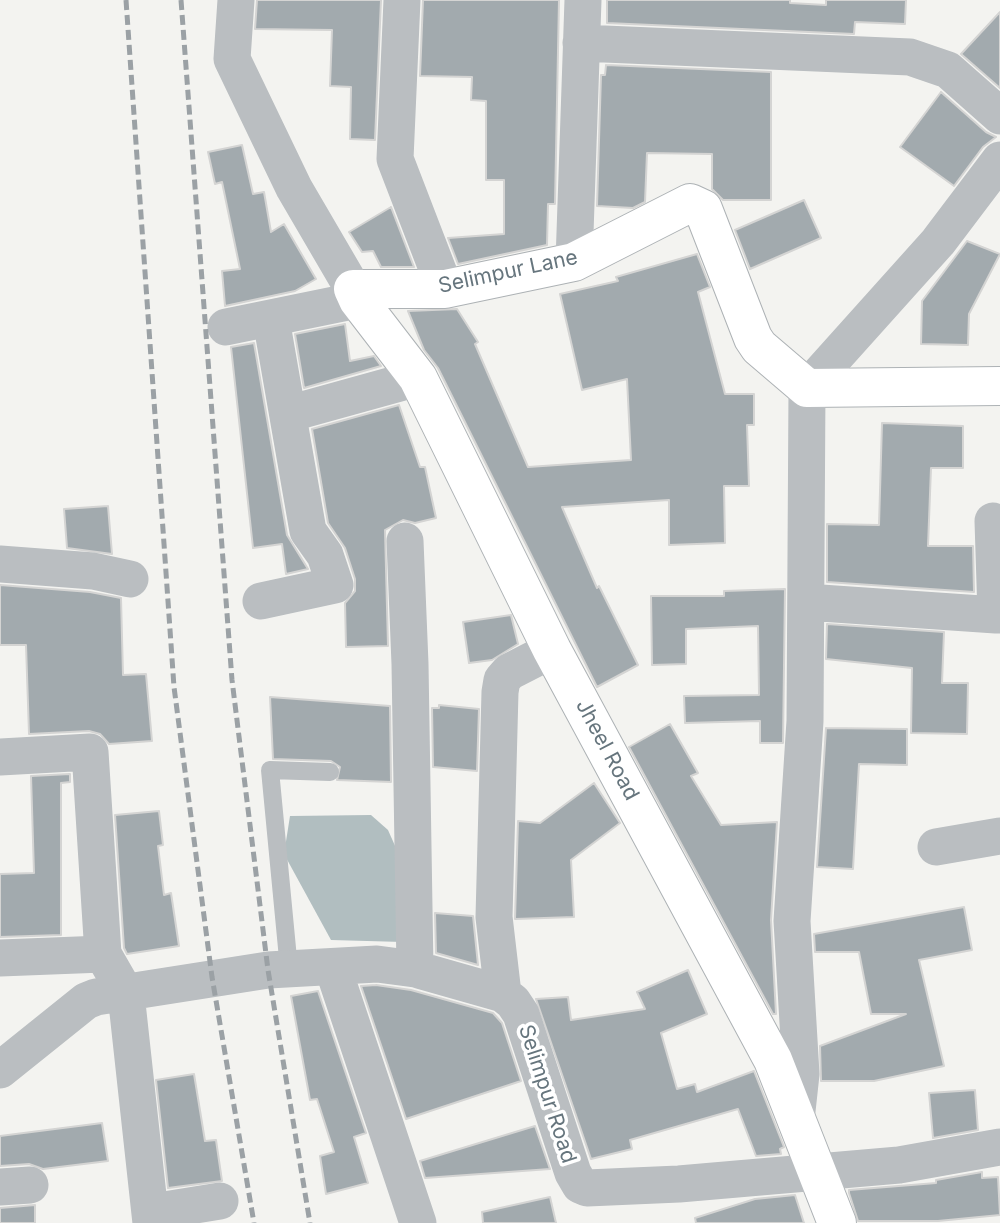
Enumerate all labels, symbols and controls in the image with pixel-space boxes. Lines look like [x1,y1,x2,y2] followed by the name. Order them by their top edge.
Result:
[436,245,580,299] street label: Selimpur Lane
[570,695,644,805] street label: Jheel Road
[513,1022,581,1166] street label: Selimpur Road

